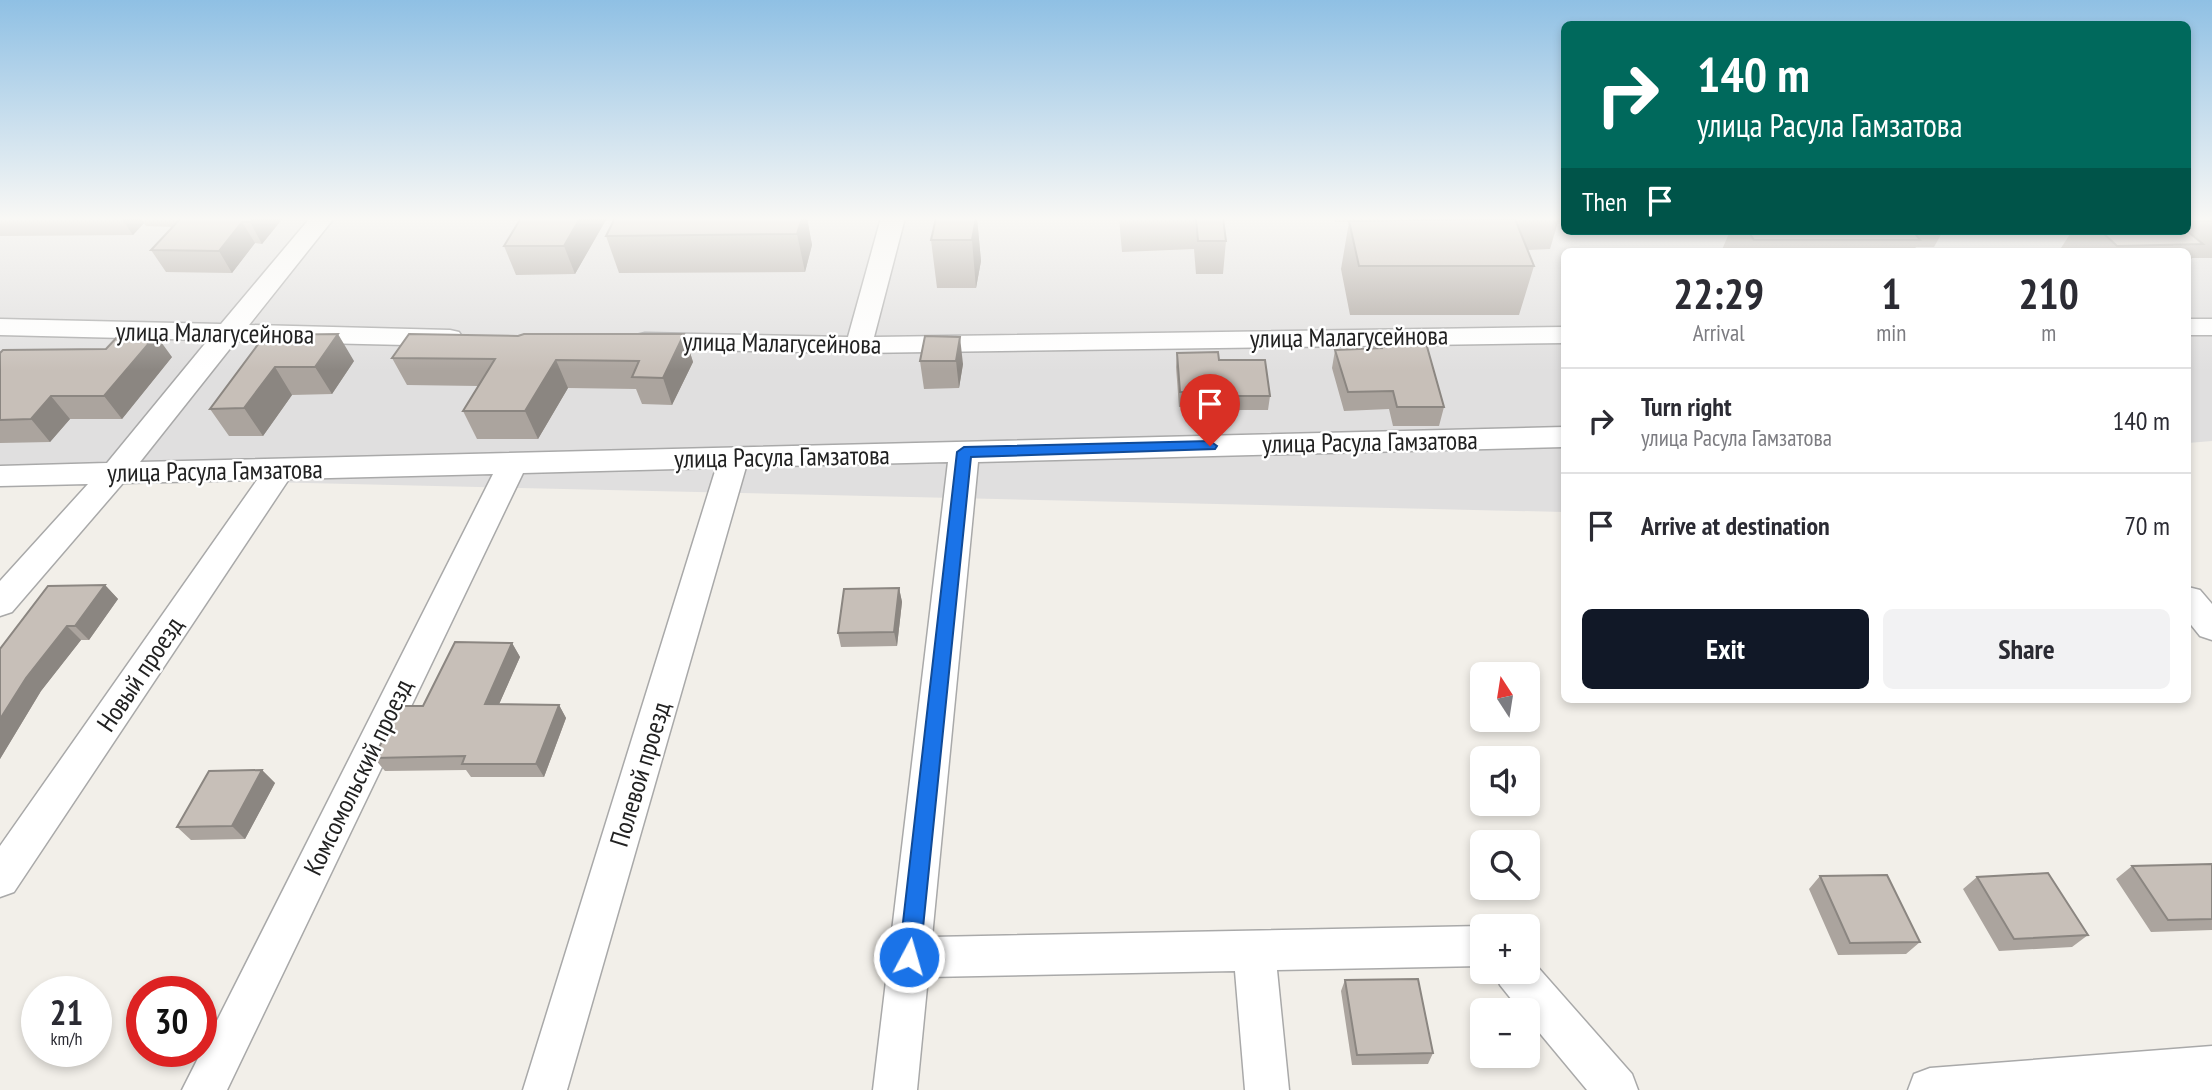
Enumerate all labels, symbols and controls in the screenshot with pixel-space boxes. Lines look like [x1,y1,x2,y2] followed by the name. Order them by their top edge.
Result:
[1697,42,1810,106] text: 140 m
[1582,49,1673,140] icon: right
[1697,104,1963,146] text: улица Расула Гамзатова
[1641,182,1679,220] icon: arrive
[1582,185,1627,218] text: Then
[1673,266,1764,321] text: 22:29
[1881,266,1901,321] text: 1
[2019,266,2079,321] text: 210
[115,314,315,351] street label: улица Малагусейнова
[1249,318,1449,355] street label: улица Малагусейнова
[1693,318,1745,347] text: Arrival
[1876,318,1906,347] text: min
[2041,318,2056,347] text: m
[682,324,882,361] street label: улица Малагусейнова
[1180,374,1240,446] pin
[1191,385,1229,423] icon: arrive
[1641,390,1732,423] text: Turn right
[1582,402,1620,440] icon: right
[2112,404,2170,437] text: 140 m
[1262,423,1478,460] street label: улица Расула Гамзатова
[1641,423,1832,452] text: улица Расула Гамзатова
[674,438,890,475] street label: улица Расула Гамзатова
[107,452,323,489] street label: улица Расула Гамзатова
[1582,507,1620,545] icon: arrive
[1641,509,1830,542] text: Arrive at destination
[2124,509,2170,542] text: 70 m
[1582,609,1869,689] button: Exit
[1883,609,2170,689] button: Share
[89,610,190,737] street label: Новый проезд
[1470,662,1540,732] north arrow
[1470,662,1540,1068] map controls
[296,673,419,880] street label: Комсомольский проезд
[602,697,677,850] street label: Полевой проезд
[1470,746,1540,816] button: sound
[1470,830,1540,900] button: search
[1470,914,1540,984] button: +
[872,920,946,994] position arrow
[126,976,217,1067] speed limit sign: 30
[50,989,83,1035] text: 21
[1470,998,1540,1068] button: −
[51,1027,82,1050] text: km/h

